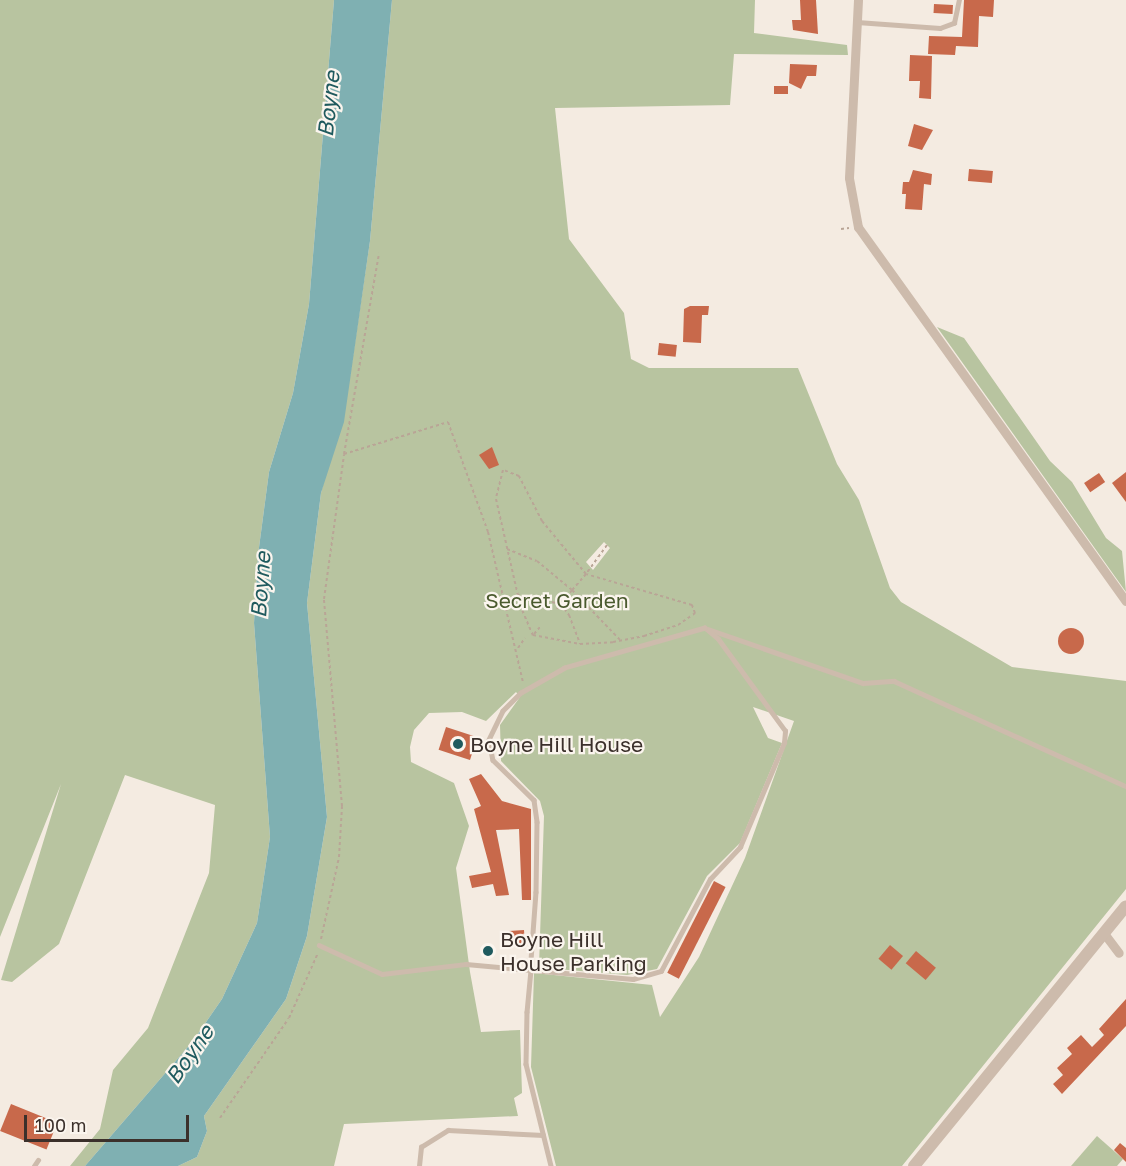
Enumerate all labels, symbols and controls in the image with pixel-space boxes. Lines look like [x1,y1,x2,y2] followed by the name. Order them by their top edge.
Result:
[311,70,345,138] water label: Boyne
[245,551,275,619] water label: Boyne
[485,587,629,613] park label: Secret Garden
[470,731,643,757] place label: Boyne Hill House
[451,737,465,751] marker: Boyne Hill House
[500,926,647,976] place label: Boyne Hill House Parking
[481,944,495,958] marker: Boyne Hill House Parking
[159,1019,219,1089] water label: Boyne
[27,1103,192,1141] scale bar
[35,1114,86,1136] text: 100 m

